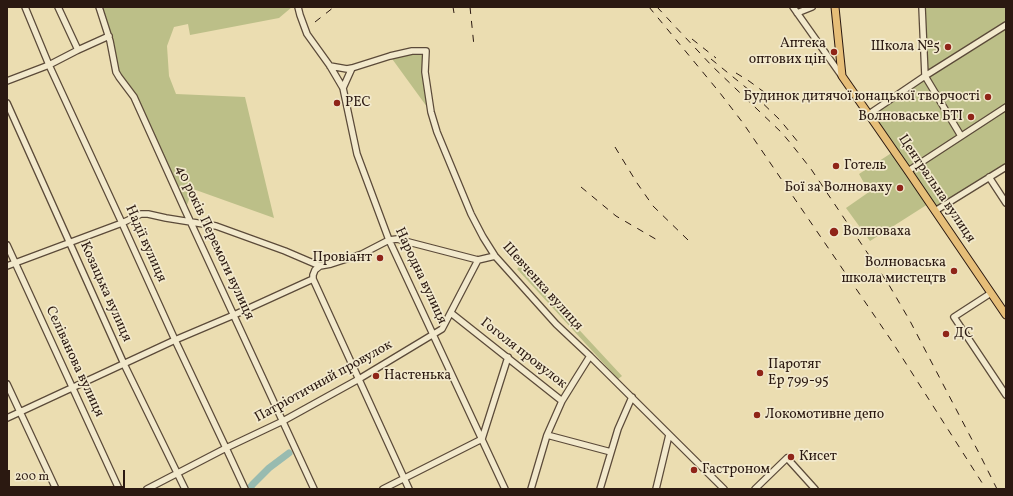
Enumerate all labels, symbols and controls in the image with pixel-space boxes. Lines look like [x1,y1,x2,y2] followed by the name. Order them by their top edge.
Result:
[749,36,826,68] place label: Аптека оптових цін
[871,39,940,55] place label: Школа №5
[943,42,953,52] marker: Школа №5
[829,47,839,57] marker: Аптека оптових цін
[743,89,980,105] place label: Будинок дитячої юнацької творчості
[983,92,993,102] marker: Будинок дитячої юнацької творчості
[345,95,371,111] place label: РЕС
[332,98,342,108] marker: РЕС
[858,109,963,125] place label: Волноваське БТІ
[966,112,976,122] marker: Волноваське БТІ
[894,132,978,246] street label: Центральна вулиця
[844,158,887,174] place label: Готель
[831,161,841,171] marker: Готель
[171,163,257,323] street label: 40 років Перемоги вулиця
[784,180,892,196] place label: Бої за Волноваху
[895,183,905,193] marker: Бої за Волноваху
[121,203,169,285] street label: Надії вулиця
[843,224,911,240] place label: Волноваха
[390,225,450,327] street label: Народна вулиця
[828,226,840,238] marker: Волноваха
[75,239,135,345] street label: Козацька вулиця
[498,239,586,335] street label: Шевченка вулиця
[312,250,372,266] place label: Провіант
[375,253,385,263] marker: Провіант
[841,255,946,288] place label: Волноваська школа мистецтв
[949,266,959,276] marker: Волноваська школа мистецтв
[41,304,107,420] street label: Селіванова вулиця
[476,315,570,393] street label: Гоголя провулок
[954,326,973,342] place label: ДС
[941,329,951,339] marker: ДС
[252,337,396,427] street label: Патріотичний провулок
[768,357,829,390] place label: Паротяг Ер 799-95
[384,368,451,384] place label: Настенька
[755,368,765,378] marker: Паротяг Ер 799-95
[371,371,381,381] marker: Настенька
[765,407,884,423] place label: Локомотивне депо
[752,410,762,420] marker: Локомотивне депо
[799,449,837,465] place label: Кисет
[786,452,796,462] marker: Кисет
[10,462,127,488] scale bar
[702,462,770,478] place label: Гастроном
[689,465,699,475] marker: Гастроном
[15,469,49,485] text: 200 m

